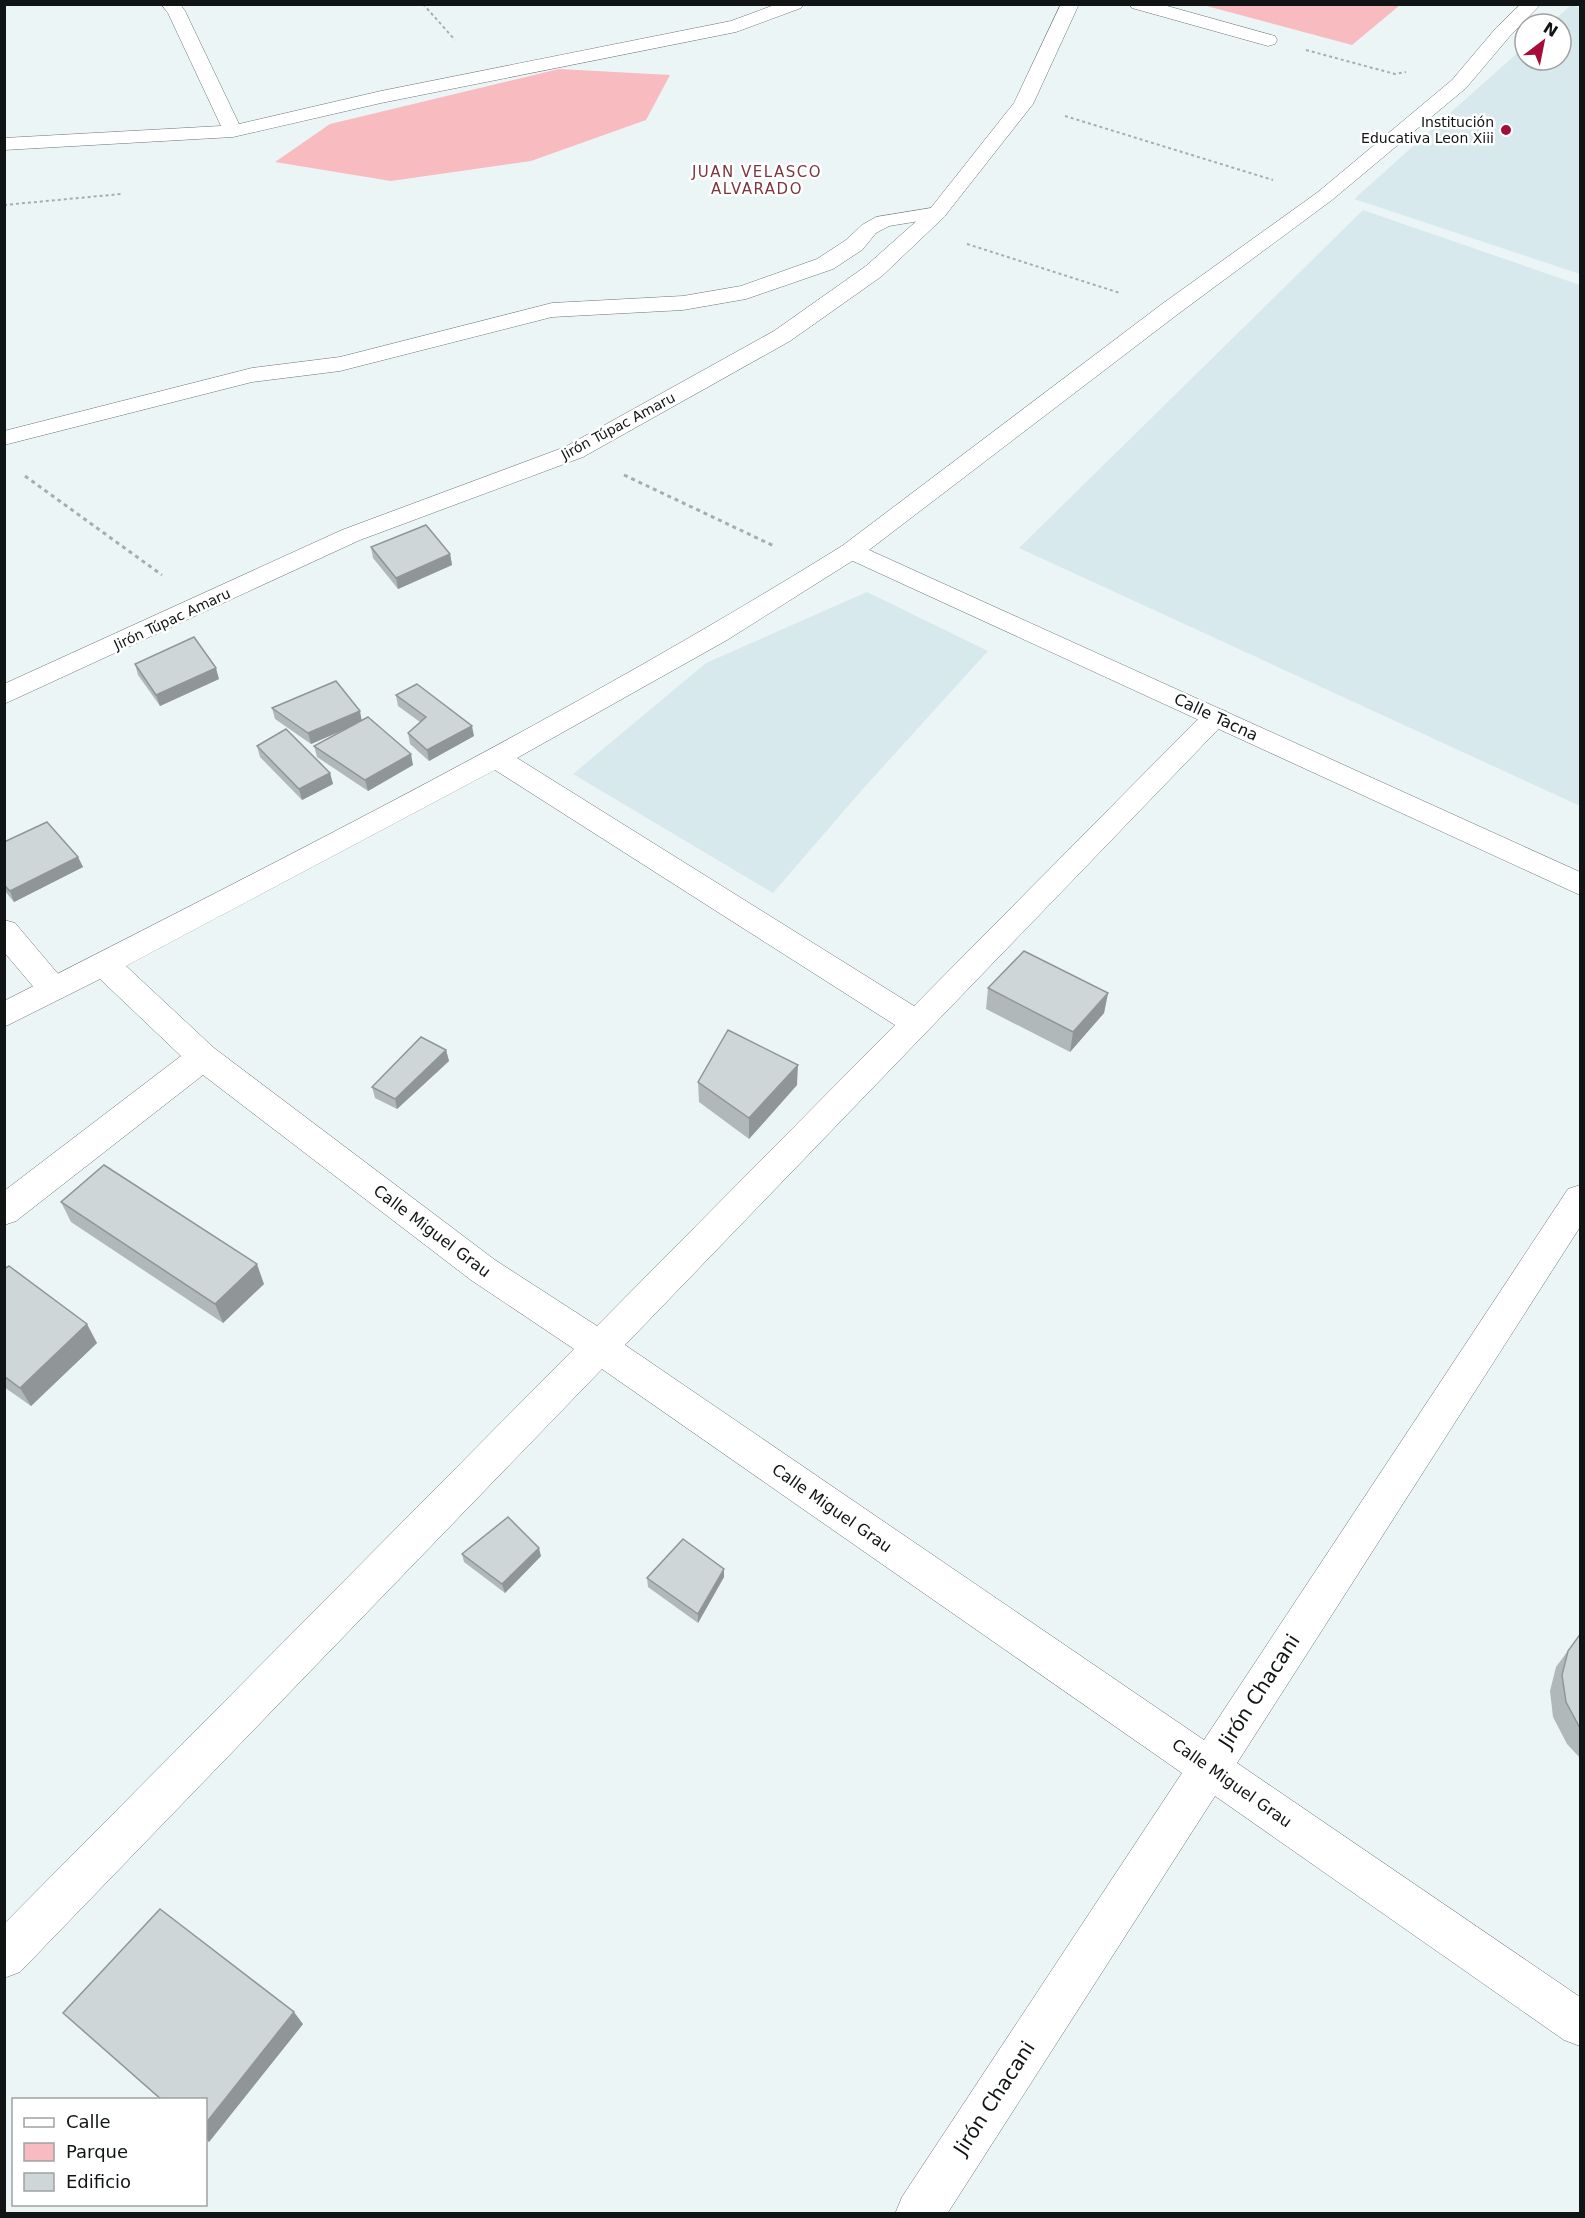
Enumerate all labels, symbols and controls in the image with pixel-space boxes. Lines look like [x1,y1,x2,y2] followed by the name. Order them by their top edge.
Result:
[1513,12,1573,72] north arrow
[1540,18,1561,41] text: N
[1361,114,1494,146] place label: Institución Educativa Leon Xiii
[1499,123,1513,137] marker: Institución Educativa Leon Xiii
[691,163,822,198] district label: JUAN VELASCO ALVARADO
[557,389,678,463] street label: Jirón Túpac Amaru
[110,585,233,653] street label: Jirón Túpac Amaru
[1171,689,1261,745] street label: Calle Tacna
[370,1181,494,1281] street label: Calle Miguel Grau
[769,1460,895,1556] street label: Calle Miguel Grau
[1212,1630,1305,1754] street label: Jirón Chacani
[1169,1735,1295,1831] street label: Calle Miguel Grau
[947,2037,1040,2161] street label: Jirón Chacani
[12,2098,207,2206] legend
[66,2111,111,2132] text: Calle
[66,2141,128,2162] text: Parque
[66,2171,131,2192] text: Edificio

